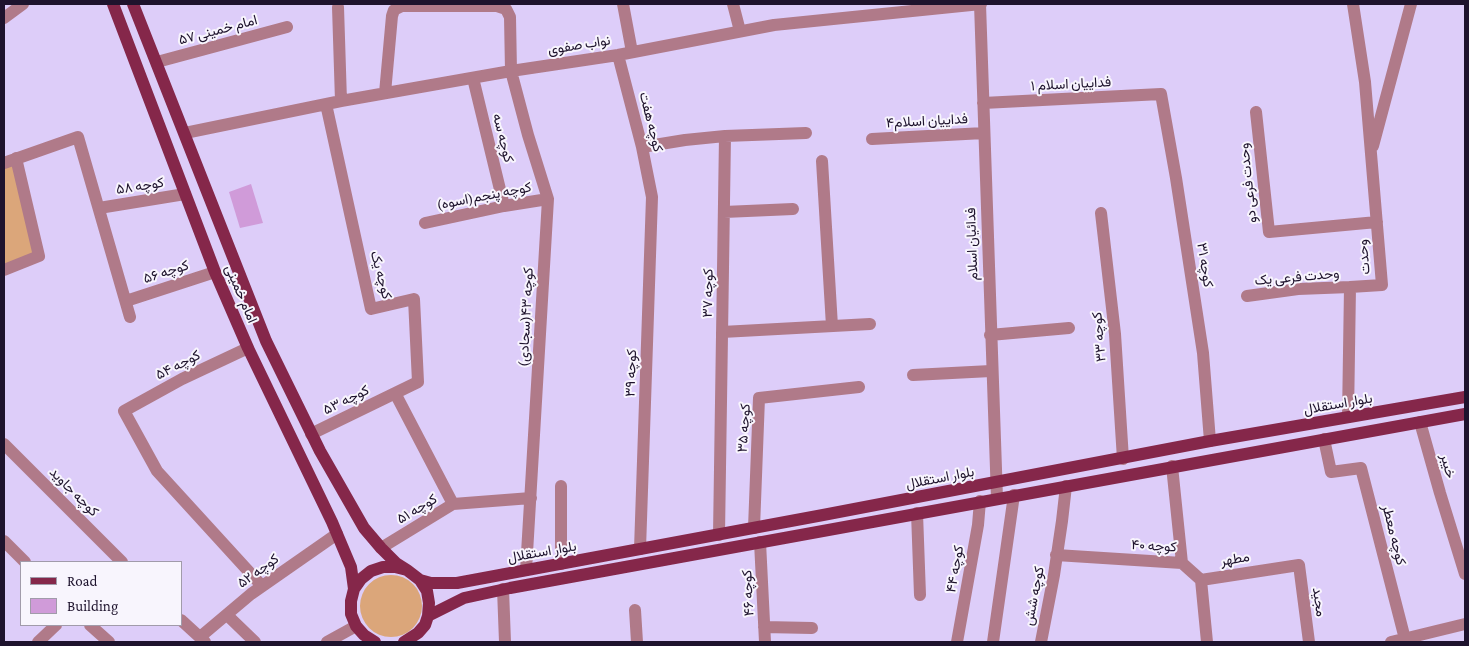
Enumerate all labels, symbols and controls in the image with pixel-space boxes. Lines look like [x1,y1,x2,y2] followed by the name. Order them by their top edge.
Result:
[177,11,259,49] street label: امام خمینی ۵۷
[547,32,611,58] street label: نواب صفوی
[1030,74,1112,94] street label: فداییان اسلام ۱
[635,90,667,154] street label: کوچه هفت
[886,110,968,132] street label: فداییان اسلام۴
[489,112,517,164] street label: کوچه سه
[1235,142,1261,224] street label: وحدت فرعی دو
[115,174,165,198] street label: کوچه ۵۸
[435,179,533,213] street label: کوچه پنجم(اسوه)
[962,207,982,281] street label: فدائیان اسلام
[1354,239,1374,275] street label: وحدت
[1193,241,1217,289] street label: کوچه ۳۱
[367,249,395,301] street label: کوچه یک
[141,257,191,287] street label: کوچه ۵۶
[221,262,261,326] street label: امام خمینی
[1254,265,1340,289] street label: وحدت فرعی یک
[515,267,537,367] street label: کوچه ۴۳(سجادی)
[699,268,717,318] street label: کوچه ۳۷
[1088,311,1110,363] street label: کوچه ۳۳
[153,347,203,383] street label: کوچه ۵۴
[622,349,640,397] street label: کوچه ۳۹
[320,382,372,418] street label: کوچه ۵۳
[1302,390,1374,418] street label: بلوار استقلال
[734,403,754,453] street label: کوچه ۳۵
[1437,452,1459,480] street label: خیبر
[904,463,976,493] street label: بلوار استقلال
[46,464,102,520] street label: کوچه جاوید
[394,490,440,528] street label: کوچه ۵۱
[1378,503,1410,567] street label: کوچه معطر
[1131,536,1177,556] street label: کوچه ۴۰
[506,538,578,566] street label: بلوار استقلال
[943,544,967,594] street label: کوچه ۴۴
[1219,548,1251,570] street label: مطهر
[234,550,282,592] street label: کوچه ۵۲
[20,561,182,626] legend
[1020,565,1048,627] street label: کوچه شش
[738,569,758,617] street label: کوچه ۴۶
[67,573,97,589] text: Road
[1309,586,1329,618] street label: مجید
[67,598,118,614] text: Building

